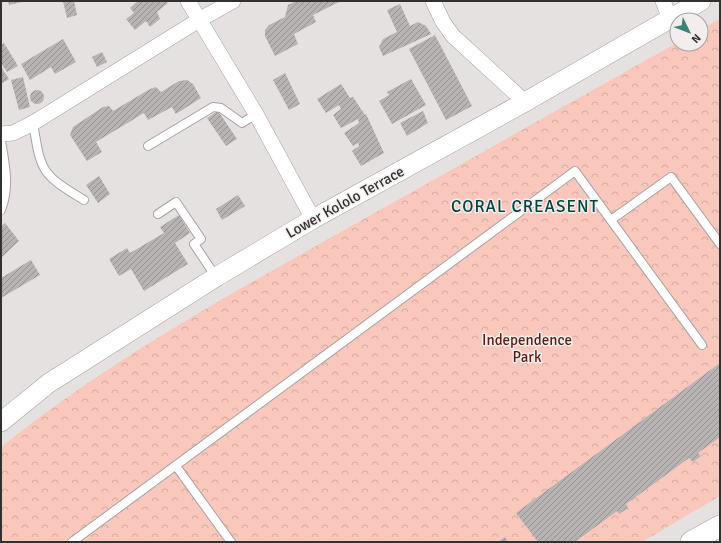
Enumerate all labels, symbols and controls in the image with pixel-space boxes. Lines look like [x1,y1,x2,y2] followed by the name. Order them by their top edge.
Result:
[669,12,709,52] north arrow
[689,31,703,46] text: N
[283,162,407,242] street label: Lower Kololo Terrace
[451,196,599,217] district label: CORAL CREASENT
[482,331,572,366] park label: Independence Park

